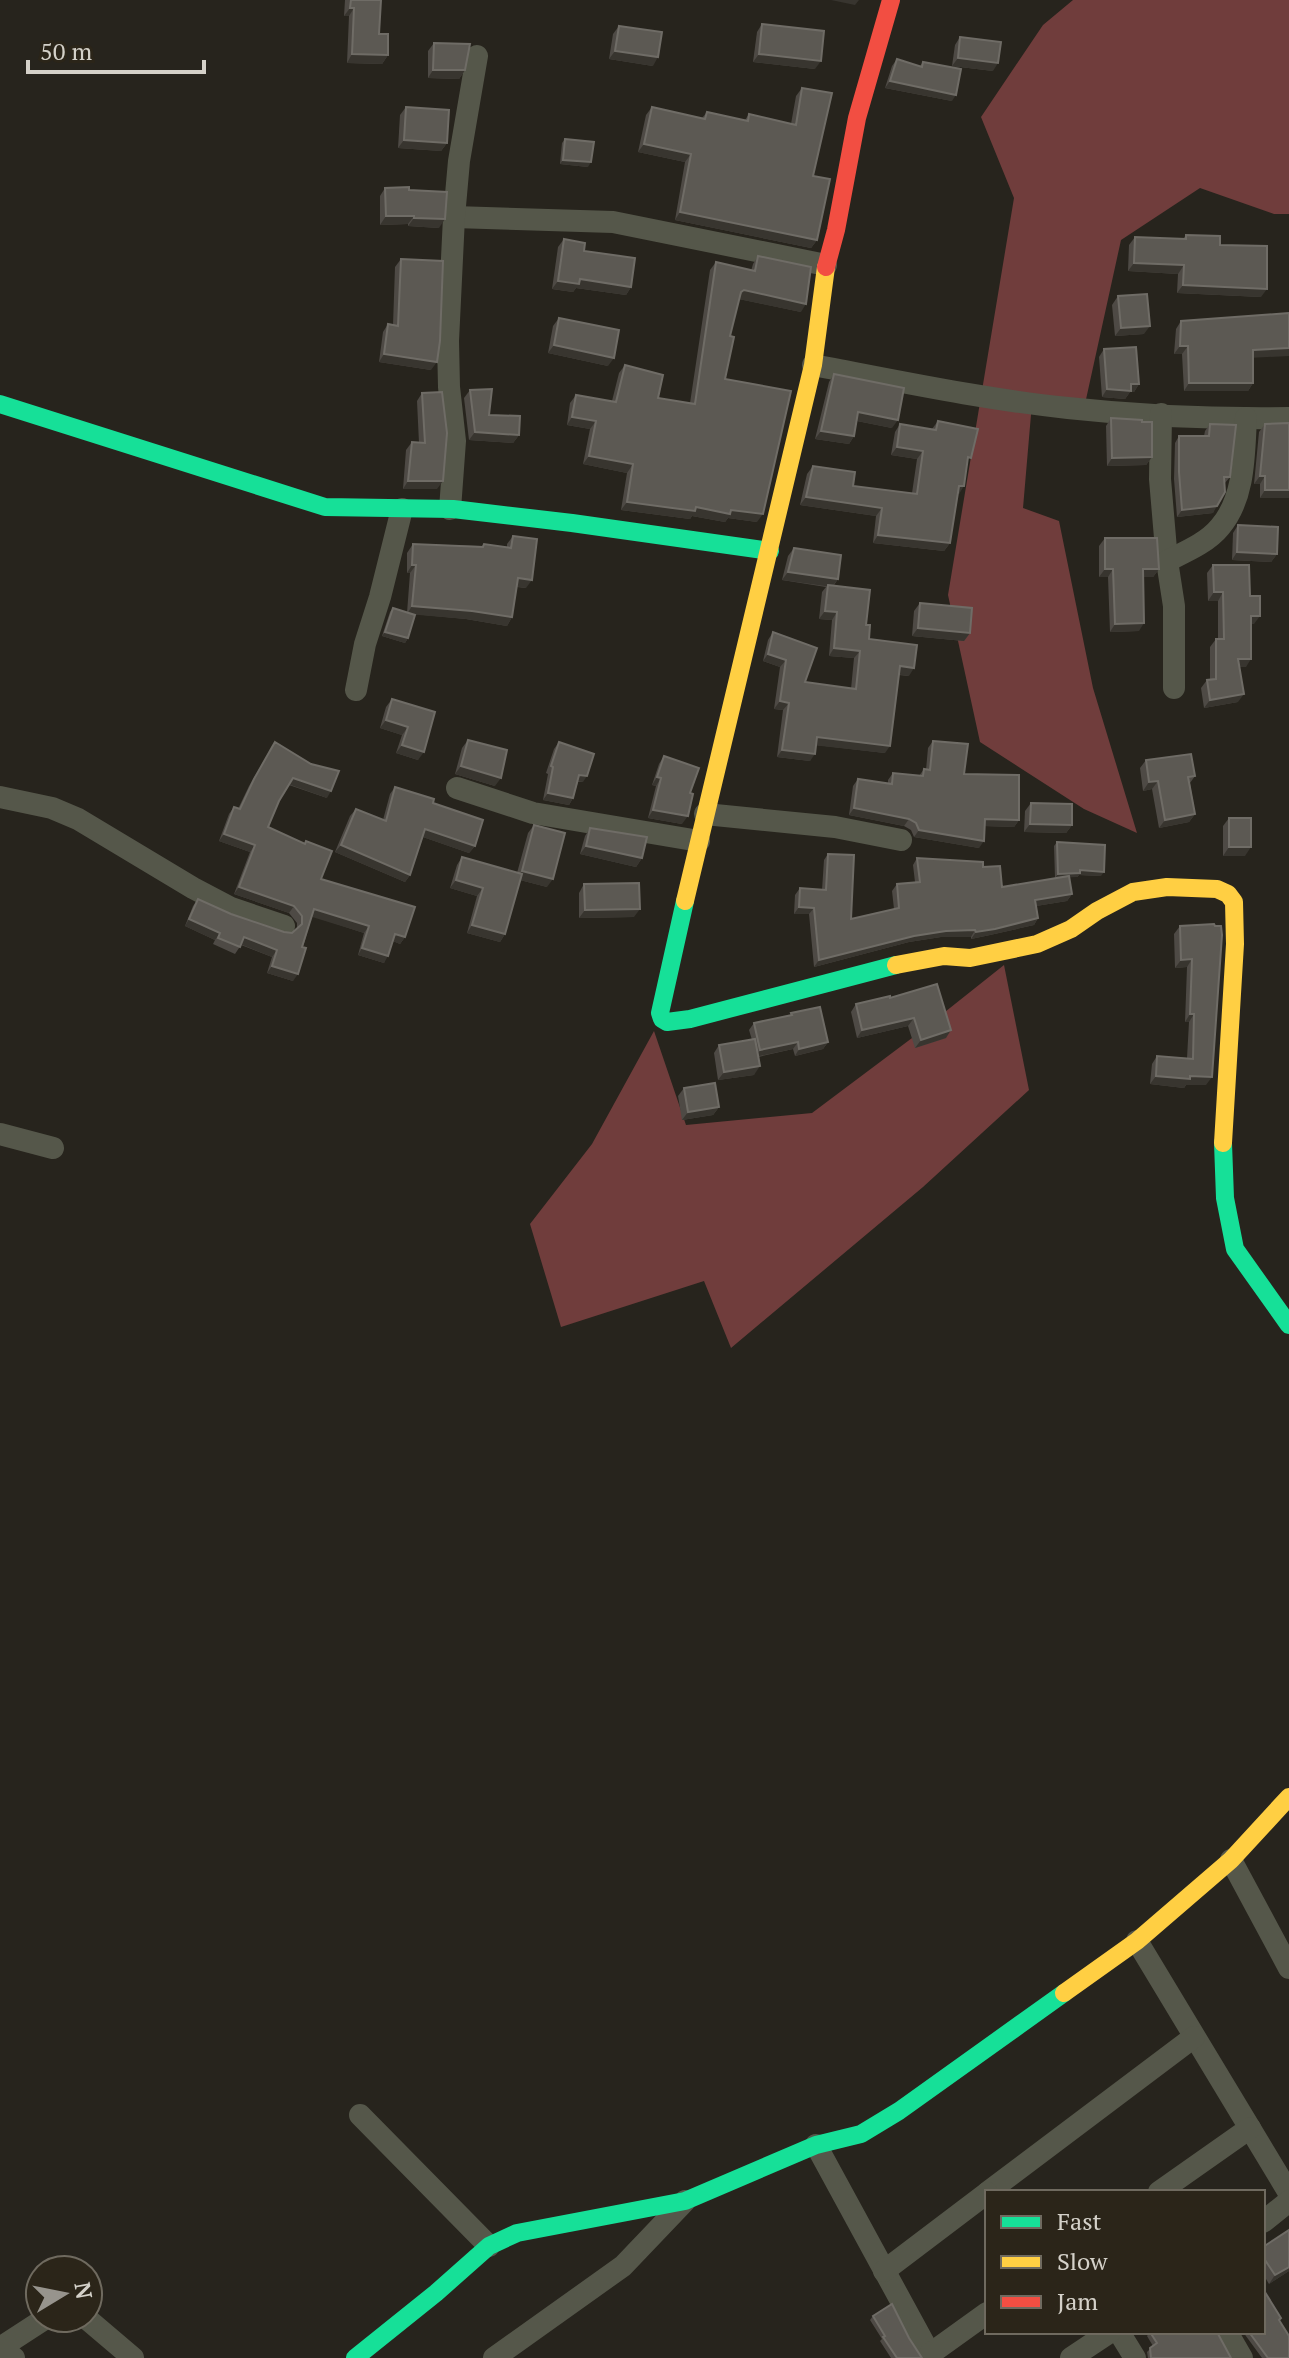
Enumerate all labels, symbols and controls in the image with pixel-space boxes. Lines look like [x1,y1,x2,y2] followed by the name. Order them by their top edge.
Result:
[28,24,204,74] scale bar
[40,35,92,67] text: 50 m
[985,2190,1265,2334] legend
[1057,2205,1102,2237] text: Fast
[1057,2245,1108,2277] text: Slow
[24,2254,104,2334] north arrow
[68,2280,100,2301] text: N
[1057,2285,1098,2317] text: Jam

